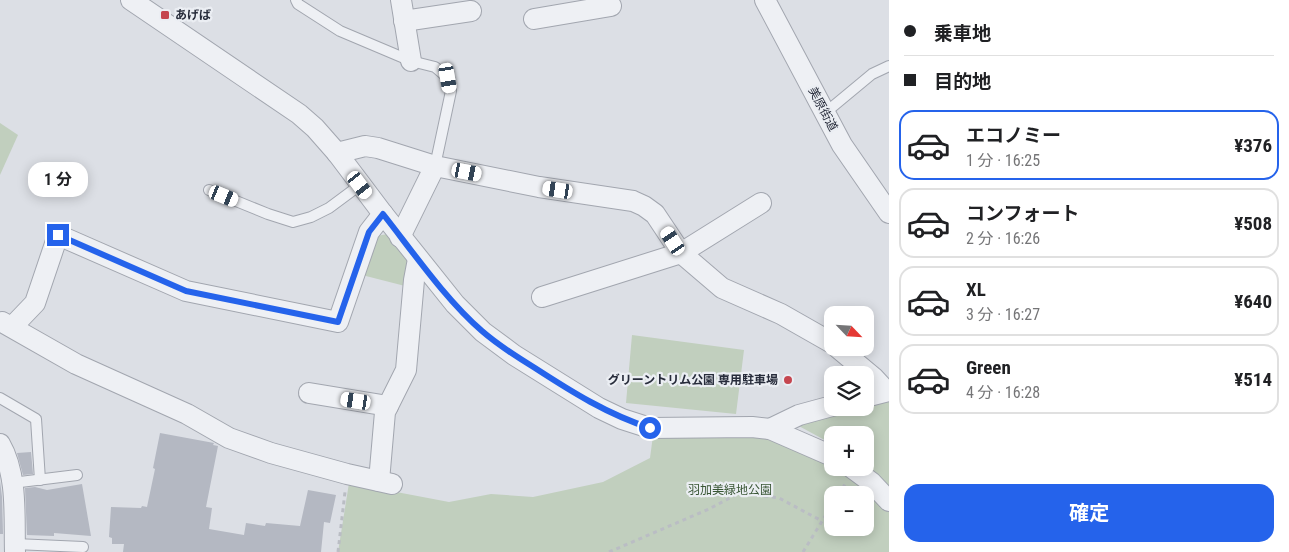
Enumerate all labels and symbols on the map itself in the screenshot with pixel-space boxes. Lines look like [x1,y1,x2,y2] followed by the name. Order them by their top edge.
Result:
[175,8,211,22] place label: あげば
[159,9,171,21] marker: あげば
[438,62,457,94] car
[806,85,840,133] street label: 美原街道
[28,162,88,198] callout: 1 分
[450,162,483,182] car
[344,169,375,201] car
[542,180,573,200] car
[207,183,240,209] car
[47,224,69,246] route end
[658,224,687,258] car
[824,306,874,356] north arrow
[608,373,778,387] place label: グリーントリム公園 専用駐車場
[782,374,794,386] marker: グリーントリム公園 専用駐車場
[340,391,371,411] car
[639,417,661,439] route start
[688,483,772,497] park label: 羽加美緑地公園

